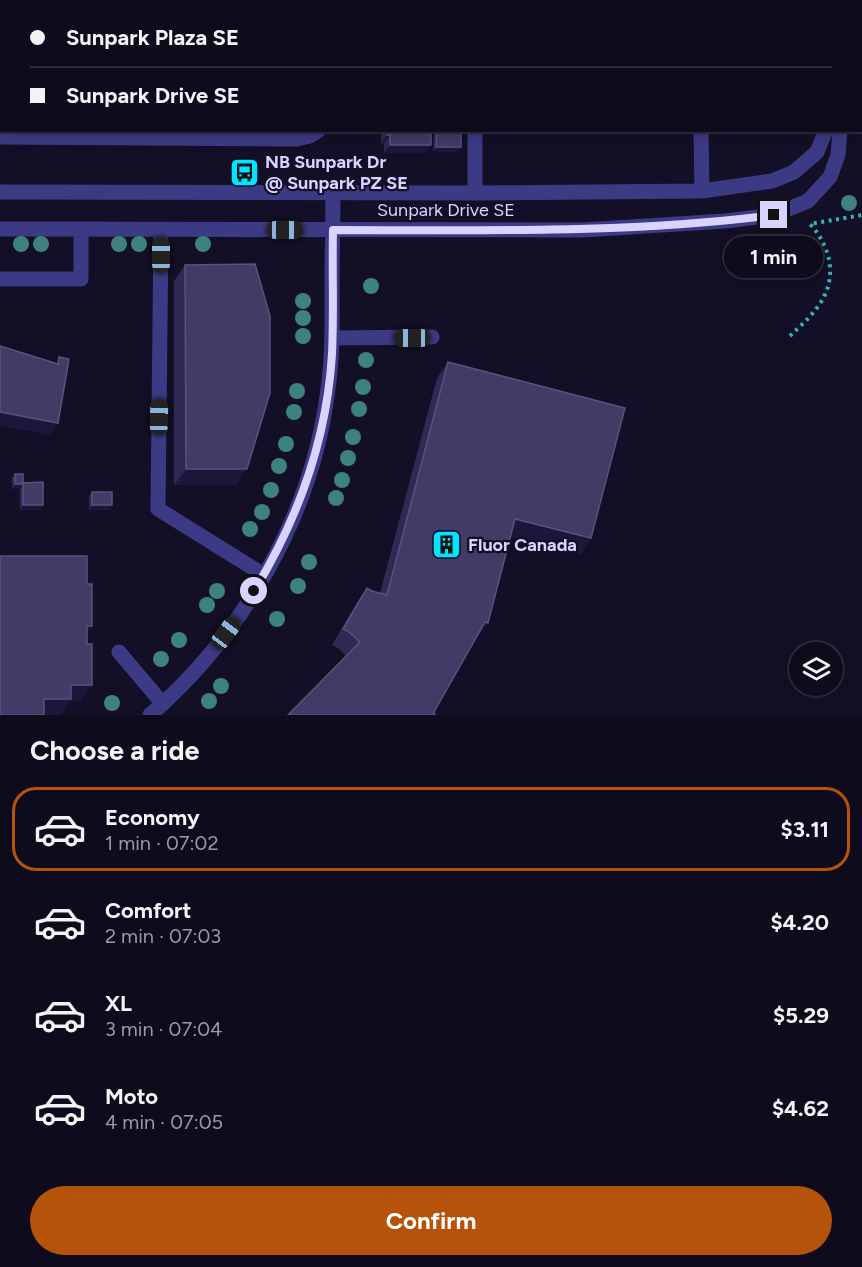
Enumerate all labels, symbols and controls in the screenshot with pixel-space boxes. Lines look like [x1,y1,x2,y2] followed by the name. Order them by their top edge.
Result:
[66,24,239,51] text: Sunpark Plaza SE
[66,82,240,109] text: Sunpark Drive SE
[265,151,408,194] place label: NB Sunpark Dr @ Sunpark PZ SE
[228,156,260,188] bus stop icon: NB Sunpark Dr @ Sunpark PZ SE
[377,199,515,221] street label: Sunpark Drive SE
[760,201,787,228] route end
[267,221,303,239] car
[724,236,824,278] callout: 1 min
[152,237,170,273] car
[750,245,797,269] text: 1 min
[394,329,430,347] car
[150,399,168,435] car
[431,529,463,561] building icon: Fluor Canada
[468,534,577,556] place label: Fluor Canada
[240,577,267,604] route start
[208,613,244,653] car
[789,642,843,696] map controls
[789,642,843,696] button: layers
[30,734,199,767] text: Choose a ride
[33,802,87,856] icon: car
[105,804,200,831] text: Economy
[781,816,829,843] text: $3.11
[105,831,219,855] text: 1 min · 07:02
[33,895,87,949] icon: car
[105,897,191,924] text: Comfort
[770,909,829,936] text: $4.20
[105,924,221,948] text: 2 min · 07:03
[33,988,87,1042] icon: car
[105,990,132,1017] text: XL
[773,1002,829,1029] text: $5.29
[105,1017,222,1041] text: 3 min · 07:04
[33,1081,87,1135] icon: car
[105,1083,158,1110] text: Moto
[772,1095,829,1122] text: $4.62
[105,1110,223,1134] text: 4 min · 07:05
[30,1186,832,1255] button: Confirm

